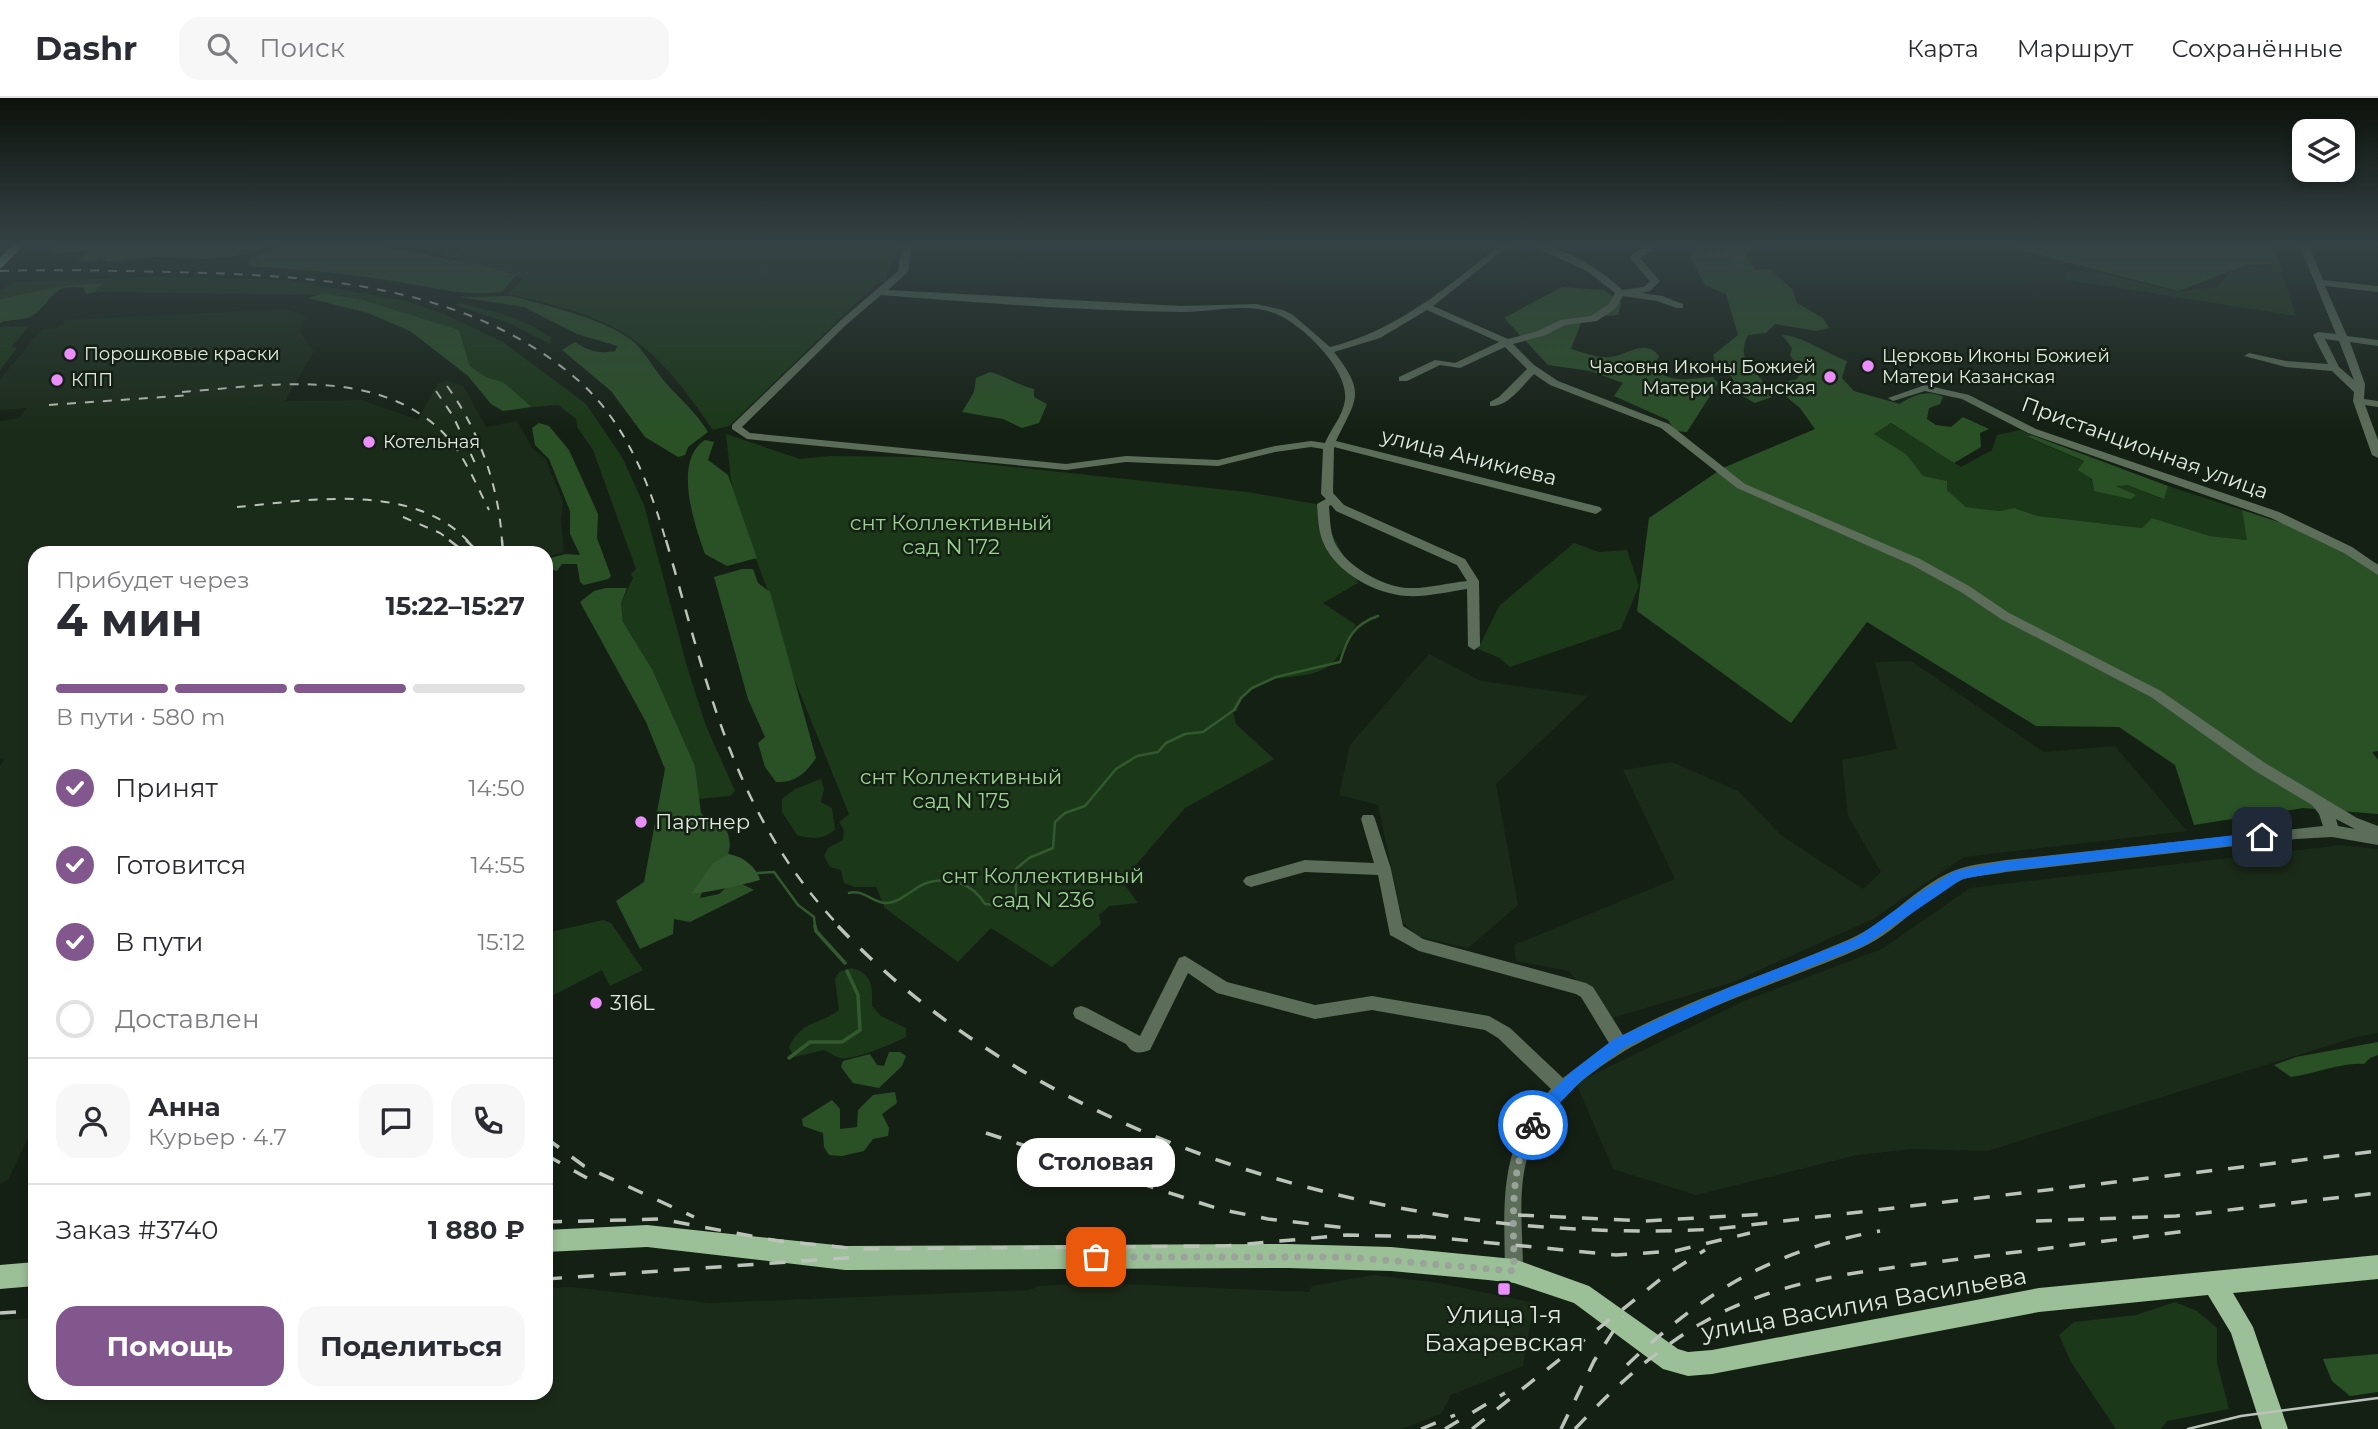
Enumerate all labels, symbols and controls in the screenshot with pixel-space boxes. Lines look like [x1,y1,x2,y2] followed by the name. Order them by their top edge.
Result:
[179,17,669,80] search box
[35,28,137,68] text: Dashr
[203,29,241,67] icon: search
[259,32,345,64] text: Поиск
[1907,34,1979,63] text: Карта
[2017,34,2133,63] text: Маршрут
[2171,34,2343,63] text: Сохранённые
[2292,119,2355,182] map controls
[2292,119,2355,182] button: layers
[84,343,280,365] place label: Порошковые краски
[1882,345,2110,388] place label: Церковь Иконы Божией Матери Казанская
[62,346,78,362] marker: Порошковые краски
[1590,356,1816,399] place label: Часовня Иконы Божией Матери Казанская
[1860,358,1876,374] marker: Церковь Иконы Божией Матери Казанская
[71,369,113,391] place label: КПП
[1822,369,1838,385] marker: Часовня Иконы Божией Матери Казанская
[49,372,65,388] marker: КПП
[2018,391,2272,504] street label: Пристанционная улица
[1378,422,1559,490] street label: улица Аникиева
[383,431,480,453] place label: Котельная
[361,434,377,450] marker: Котельная
[850,510,1052,559] park label: снт Коллективный сад N 172
[56,566,250,594] text: Прибудет через
[386,590,525,622] text: 15:22–15:27
[56,591,203,648] text: 4 мин
[56,703,226,731] text: В пути · 580 m
[860,764,1062,813] park label: снт Коллективный сад N 175
[56,769,94,807] icon: check
[115,772,218,804] text: Принят
[468,774,525,802] text: 14:50
[2232,807,2292,867] pin
[655,809,750,834] place label: Партнер
[633,814,649,830] marker: Партнер
[2243,818,2281,856] icon: home
[56,846,94,884] icon: check
[115,849,246,881] text: Готовится
[471,851,525,879] text: 14:55
[942,863,1144,912] park label: снт Коллективный сад N 236
[56,923,94,961] icon: check
[115,926,204,958] text: В пути
[477,928,525,956] text: 15:12
[610,990,655,1015] place label: 316L
[588,995,604,1011] marker: 316L
[115,1003,260,1035] text: Доставлен
[56,1084,130,1158] button: person
[359,1084,433,1158] button: chat
[451,1084,525,1158] button: phone
[1498,1090,1568,1160] courier
[148,1091,221,1123] text: Анна
[1514,1106,1552,1144] icon: bike
[148,1123,287,1151] text: Курьер · 4.7
[1017,1138,1175,1187] callout: Столовая
[1038,1148,1154,1176] text: Столовая
[56,1214,218,1246] text: Заказ #3740
[428,1214,525,1246] text: 1 880 ₽
[1066,1227,1126,1287] pin
[1077,1238,1115,1276] icon: bag
[1698,1261,2029,1347] street label: улица Василия Васильева
[1496,1281,1512,1297] marker: Улица 1-я Бахаревская
[1424,1300,1584,1357] place label: Улица 1-я Бахаревская
[56,1306,284,1386] button: Помощь
[298,1306,525,1386] button: Поделиться

